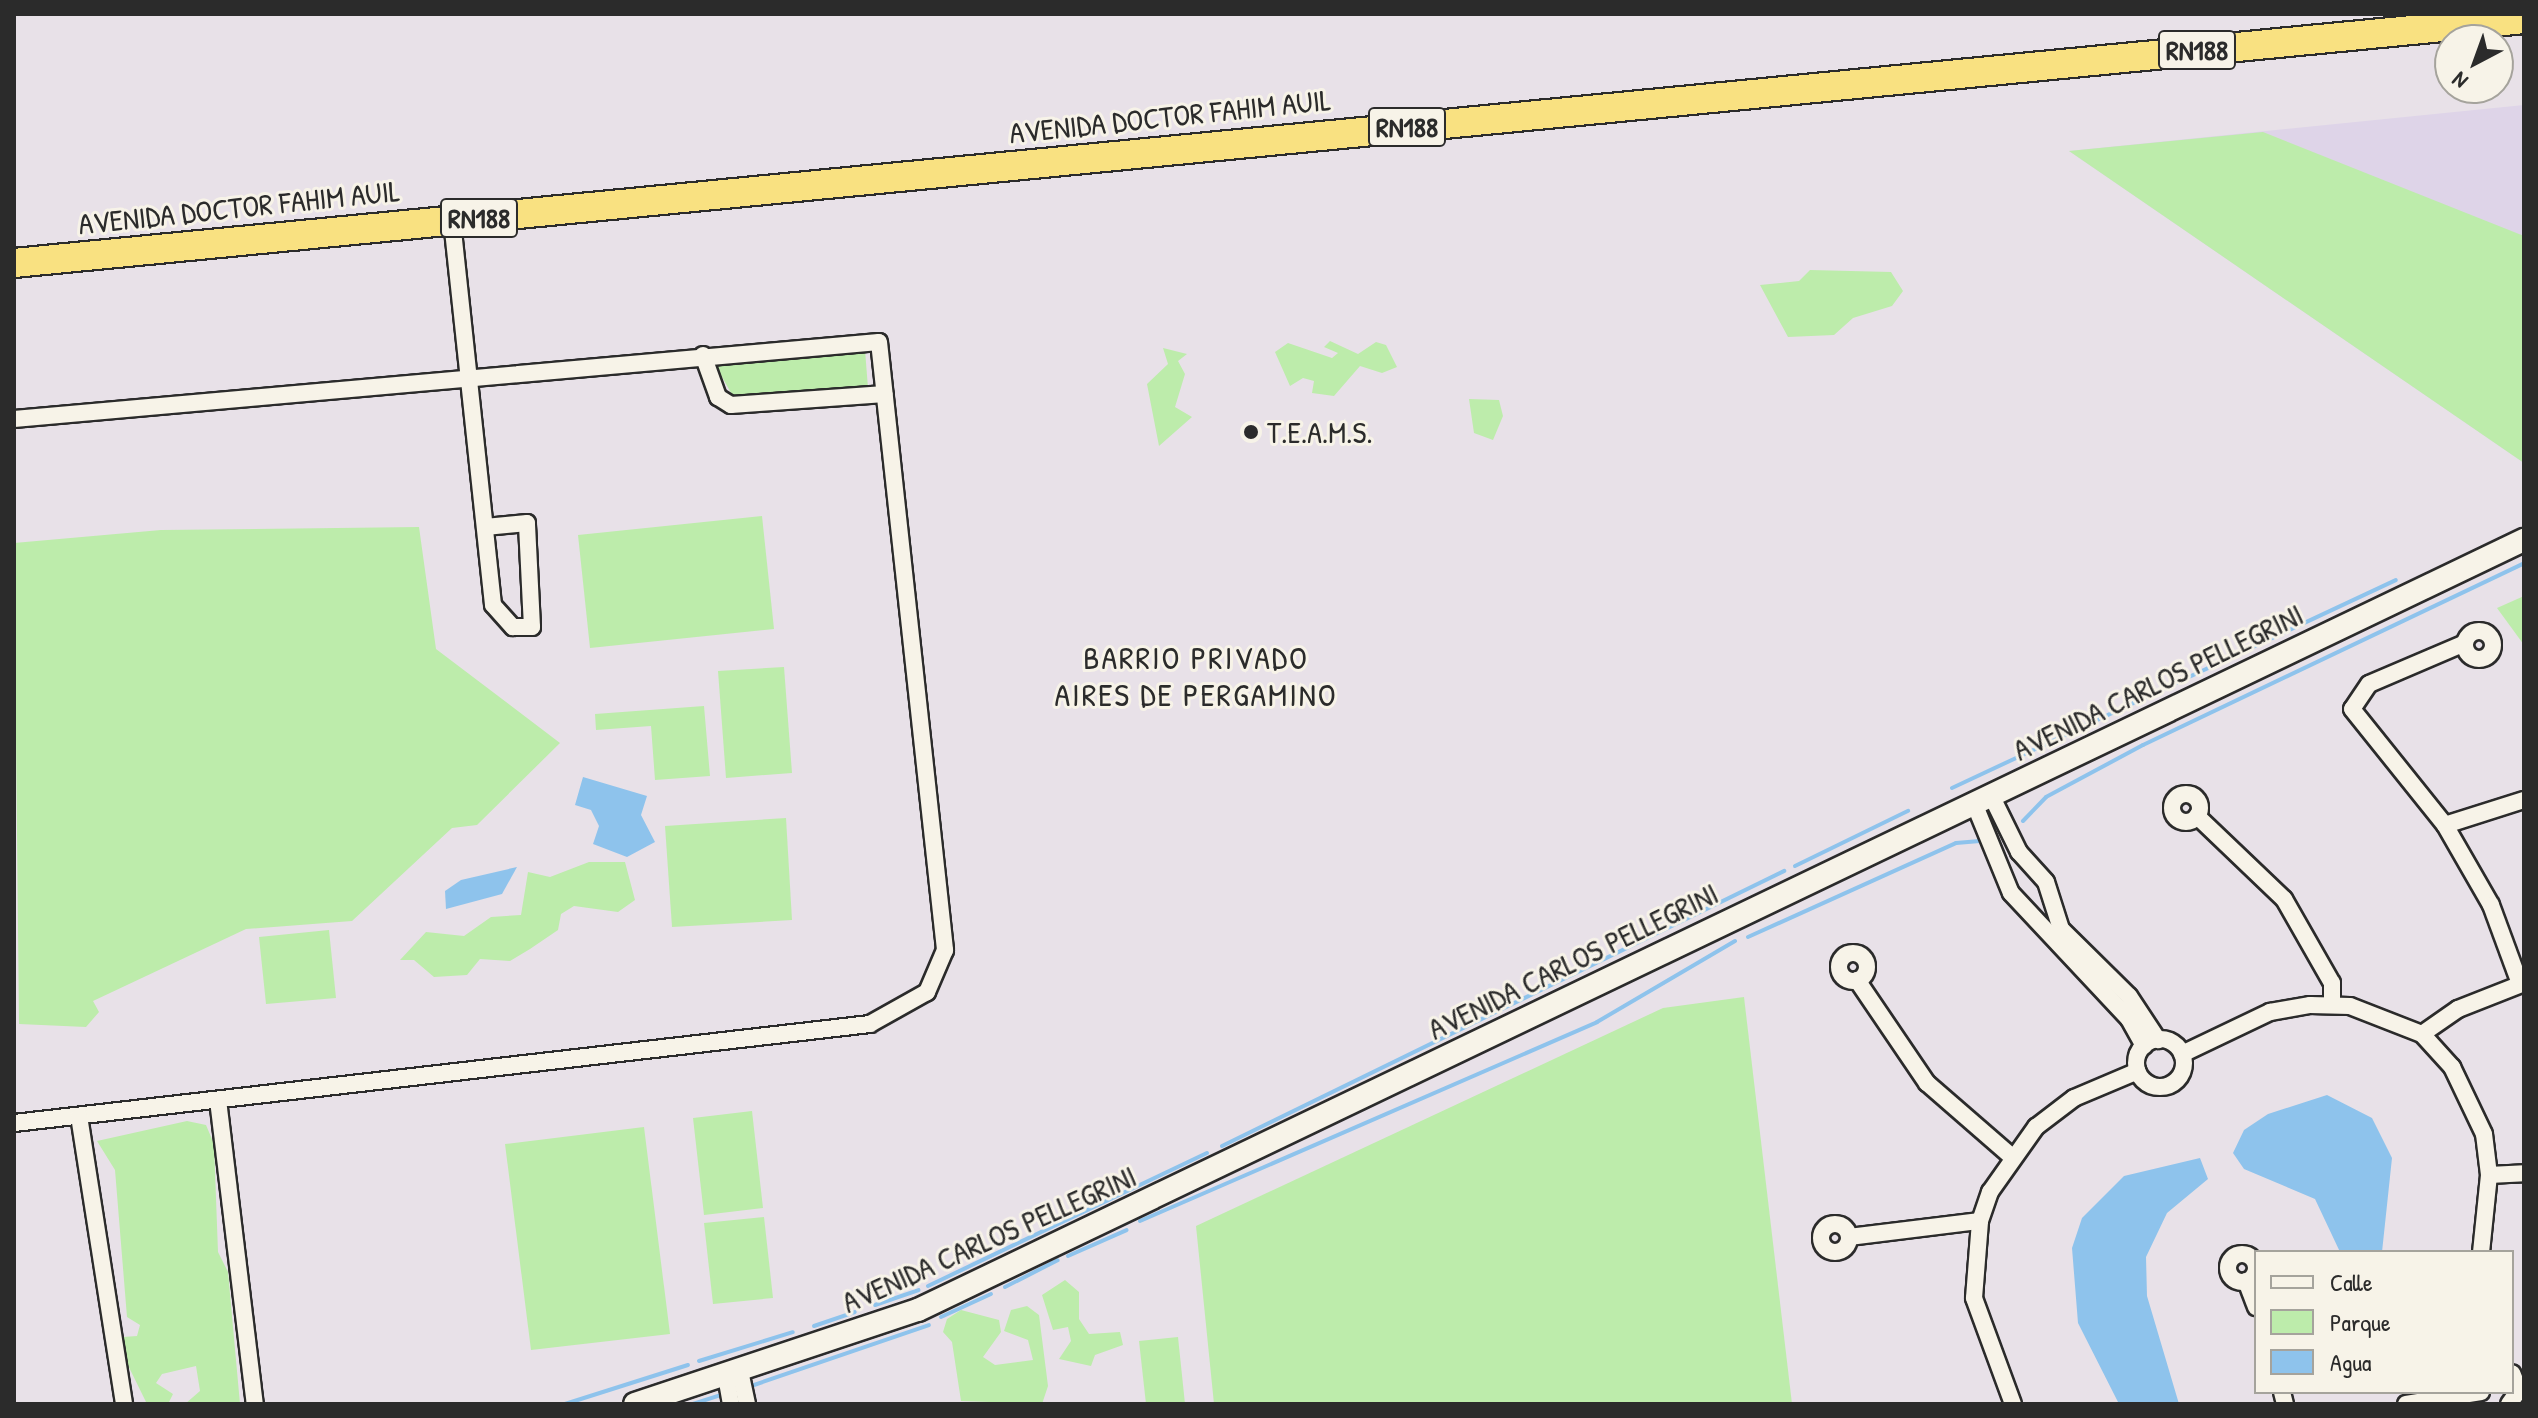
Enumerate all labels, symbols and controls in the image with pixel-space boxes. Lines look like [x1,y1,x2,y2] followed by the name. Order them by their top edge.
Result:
[2434,24,2514,104] north arrow
[2157,26,2237,74] road number: RN188
[2445,65,2474,96] text: N
[1007,81,1333,151] street label: AVENIDA DOCTOR FAHIM AUIL
[1367,103,1447,151] road number: RN188
[76,172,402,242] street label: AVENIDA DOCTOR FAHIM AUIL
[439,194,519,242] road number: RN188
[1267,414,1373,450] place label: T.E.A.M.S.
[1242,423,1260,441] marker: T.E.A.M.S.
[2007,596,2309,768] street label: AVENIDA CARLOS PELLEGRINI
[1055,640,1337,715] district label: BARRIO PRIVADO AIRES DE PERGAMINO
[1422,875,1724,1047] street label: AVENIDA CARLOS PELLEGRINI
[836,1158,1142,1320] street label: AVENIDA CARLOS PELLEGRINI
[2254,1250,2514,1394] legend
[2330,1266,2372,1298] text: Calle
[2330,1306,2390,1338] text: Parque
[2330,1346,2371,1378] text: Agua

